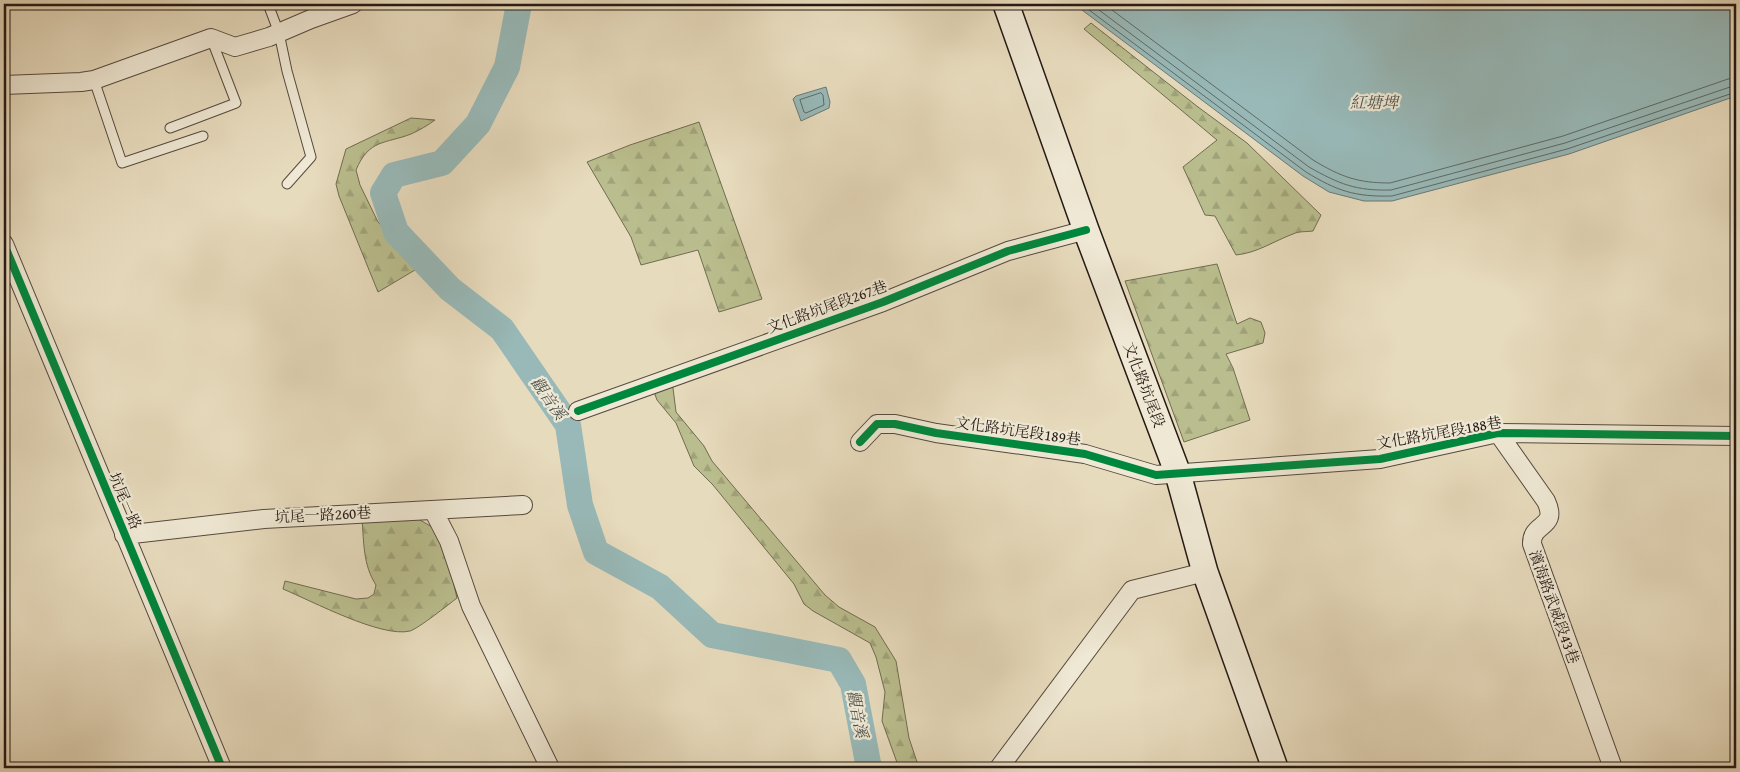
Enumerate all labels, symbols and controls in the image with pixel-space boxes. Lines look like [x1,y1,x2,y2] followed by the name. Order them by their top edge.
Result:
[1350,90,1400,114] water label: 紅塘埤
[764,275,890,338] street label: 文化路坑尾段267巷
[1119,339,1170,431] street label: 文化路坑尾段
[525,371,574,426] water label: 觀音溪
[954,411,1082,450] street label: 文化路坑尾段189巷
[1375,411,1503,454] street label: 文化路坑尾段188巷
[104,469,147,533] street label: 坑尾一路
[274,501,372,528] street label: 坑尾一路260巷
[1524,547,1585,667] street label: 濱海路武威段43巷
[842,688,875,742] water label: 觀音溪

